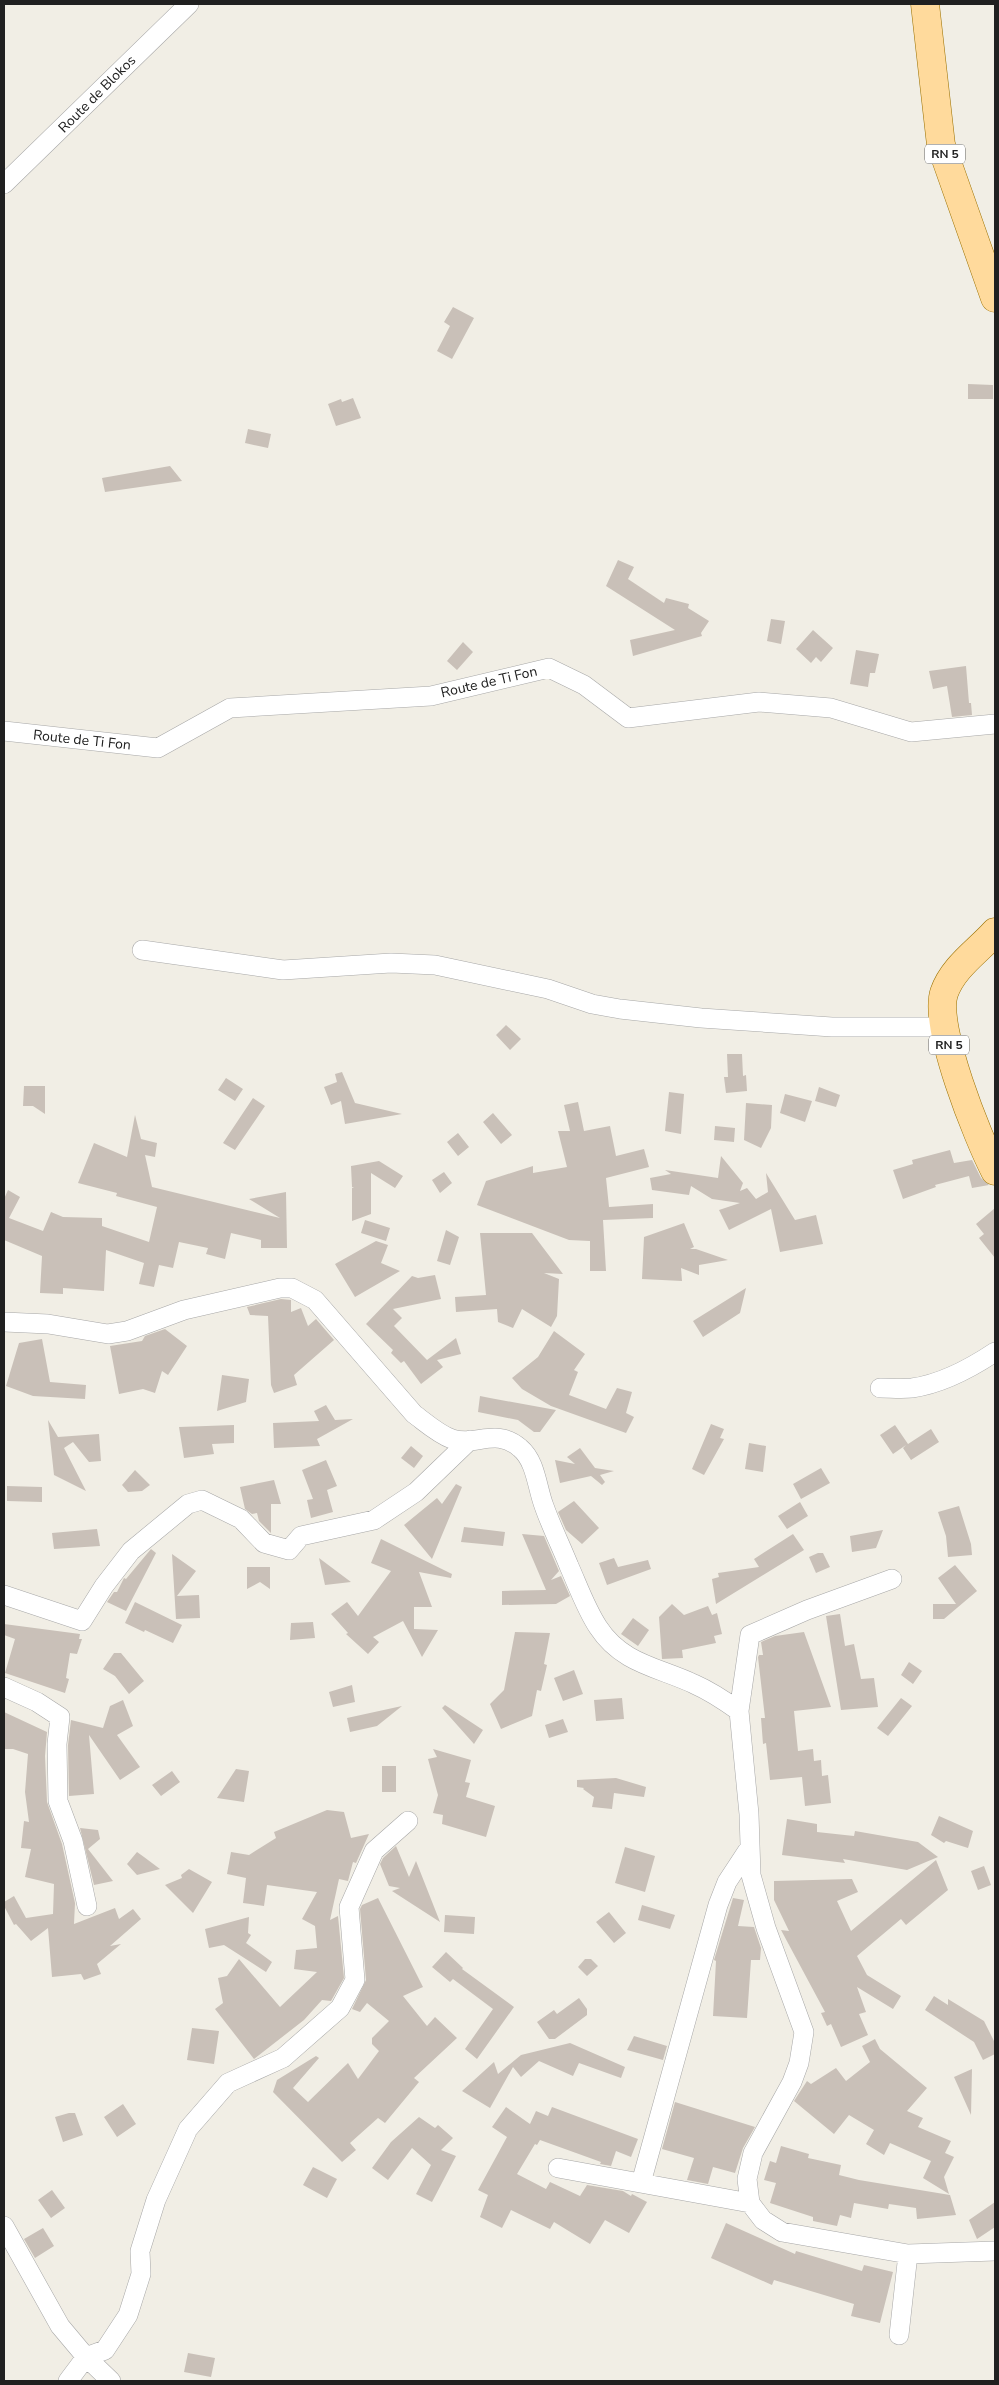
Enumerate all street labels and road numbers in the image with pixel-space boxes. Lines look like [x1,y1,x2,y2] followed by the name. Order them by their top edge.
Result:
[54,51,140,137] street label: Route de Blokos
[925,144,965,164] road number: RN 5
[439,662,539,702] street label: Route de Ti Fon
[32,725,132,755] street label: Route de Ti Fon
[929,1036,969,1054] road number: RN 5

